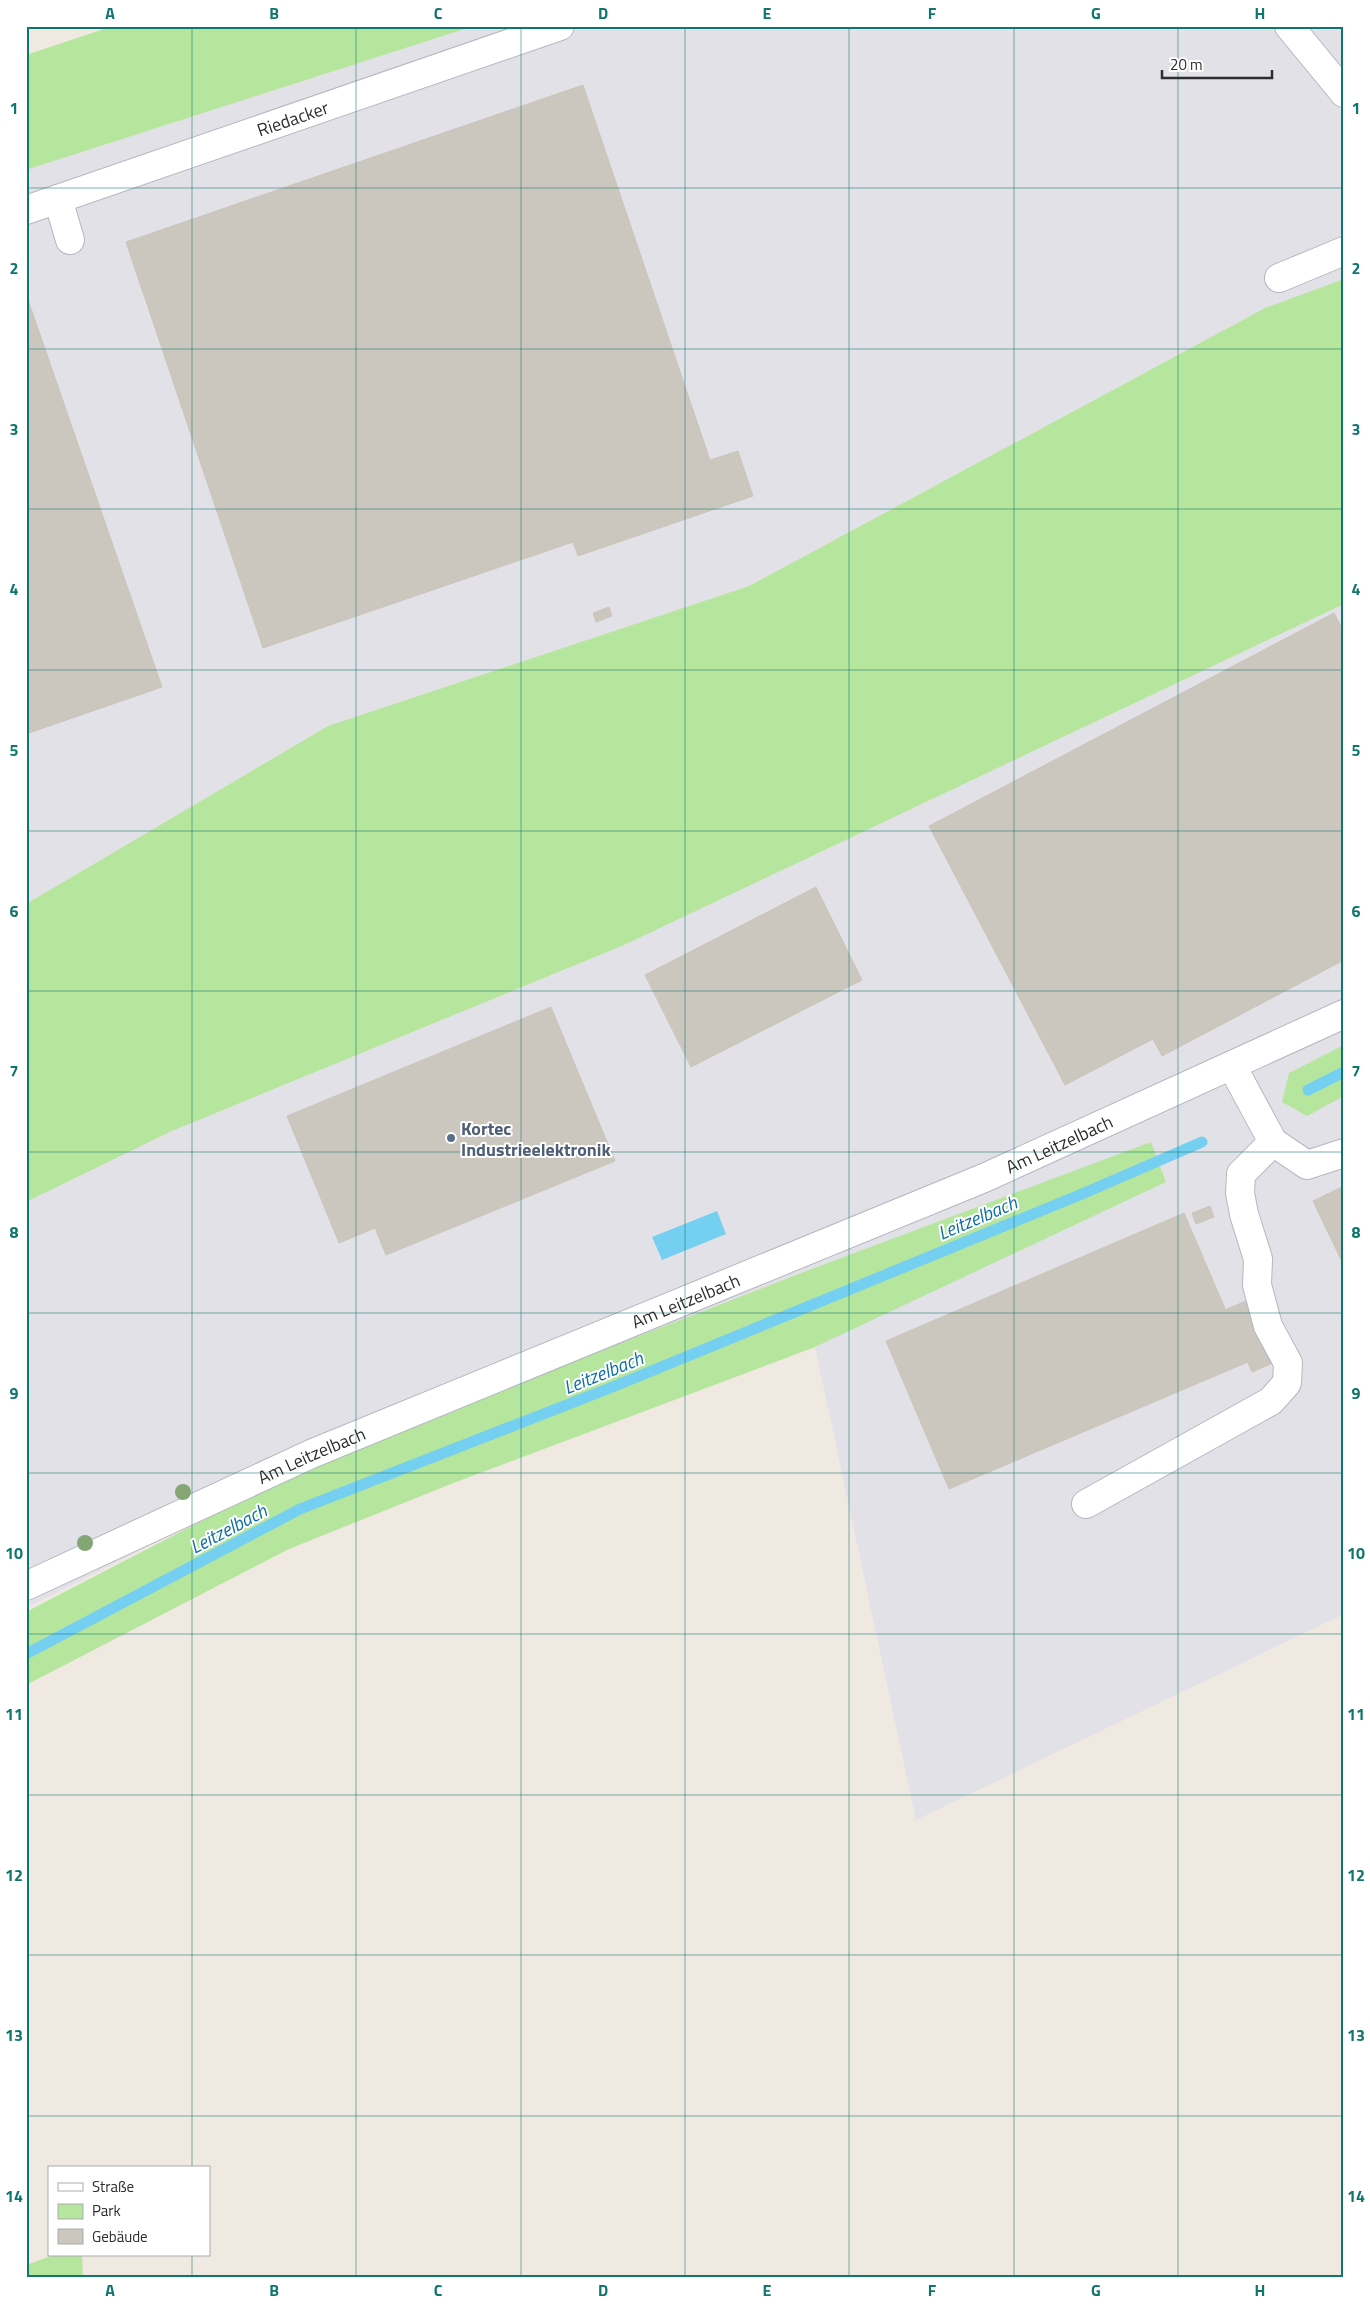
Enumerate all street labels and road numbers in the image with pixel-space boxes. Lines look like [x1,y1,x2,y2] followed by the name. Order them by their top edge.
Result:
[253,93,332,143] street label: Riedacker
[1001,1108,1117,1180] street label: Am Leitzelbach
[627,1266,744,1335] street label: Am Leitzelbach
[253,1420,369,1490] street label: Am Leitzelbach

